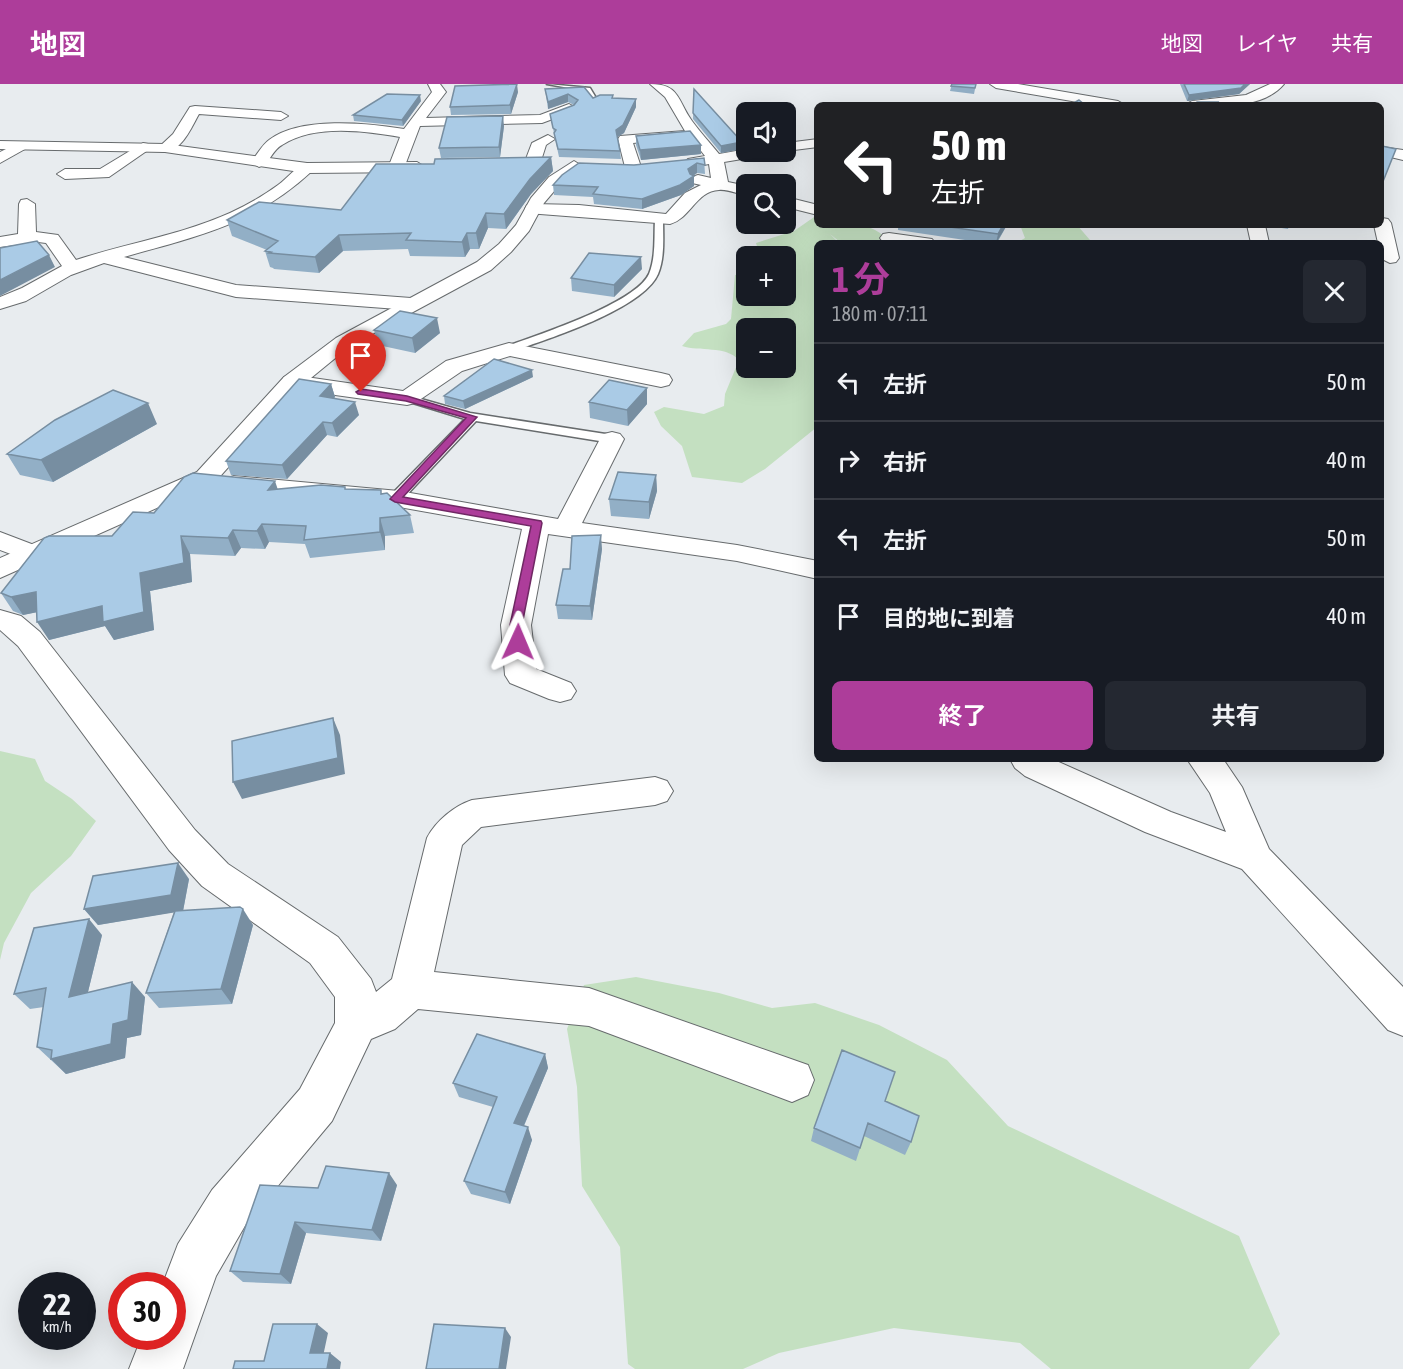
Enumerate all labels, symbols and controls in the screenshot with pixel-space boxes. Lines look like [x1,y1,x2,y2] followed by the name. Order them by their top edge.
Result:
[30,28,86,60] text: 地図
[1161,31,1203,55] text: 地図
[1236,31,1298,55] text: レイヤ
[1331,31,1373,55] text: 共有
[736,102,796,378] map controls
[736,102,796,162] button: sound
[931,121,1006,169] text: 50 m
[832,126,910,204] icon: left
[736,174,796,234] button: search
[931,177,985,208] text: 左折
[736,246,796,306] button: +
[832,258,890,300] text: 1 分
[1303,260,1366,323] button: close
[832,302,928,325] text: 180 m · 07:11
[736,318,796,378] button: −
[335,330,386,392] pin
[344,339,377,372] icon: arrive
[832,366,865,399] icon: left
[1326,369,1366,395] text: 50 m
[883,371,927,397] text: 左折
[832,444,865,477] icon: right
[1326,447,1366,473] text: 40 m
[883,449,927,475] text: 右折
[832,522,865,555] icon: left
[1326,525,1366,551] text: 50 m
[883,527,927,553] text: 左折
[832,600,865,633] icon: arrive
[1326,603,1366,629] text: 40 m
[883,605,1015,631] text: 目的地に到着
[486,610,550,674] position arrow
[832,681,1093,750] button: 終了
[1105,681,1366,750] button: 共有
[108,1272,186,1350] speed limit sign: 30
[43,1287,71,1321] text: 22
[42,1318,72,1335] text: km/h

